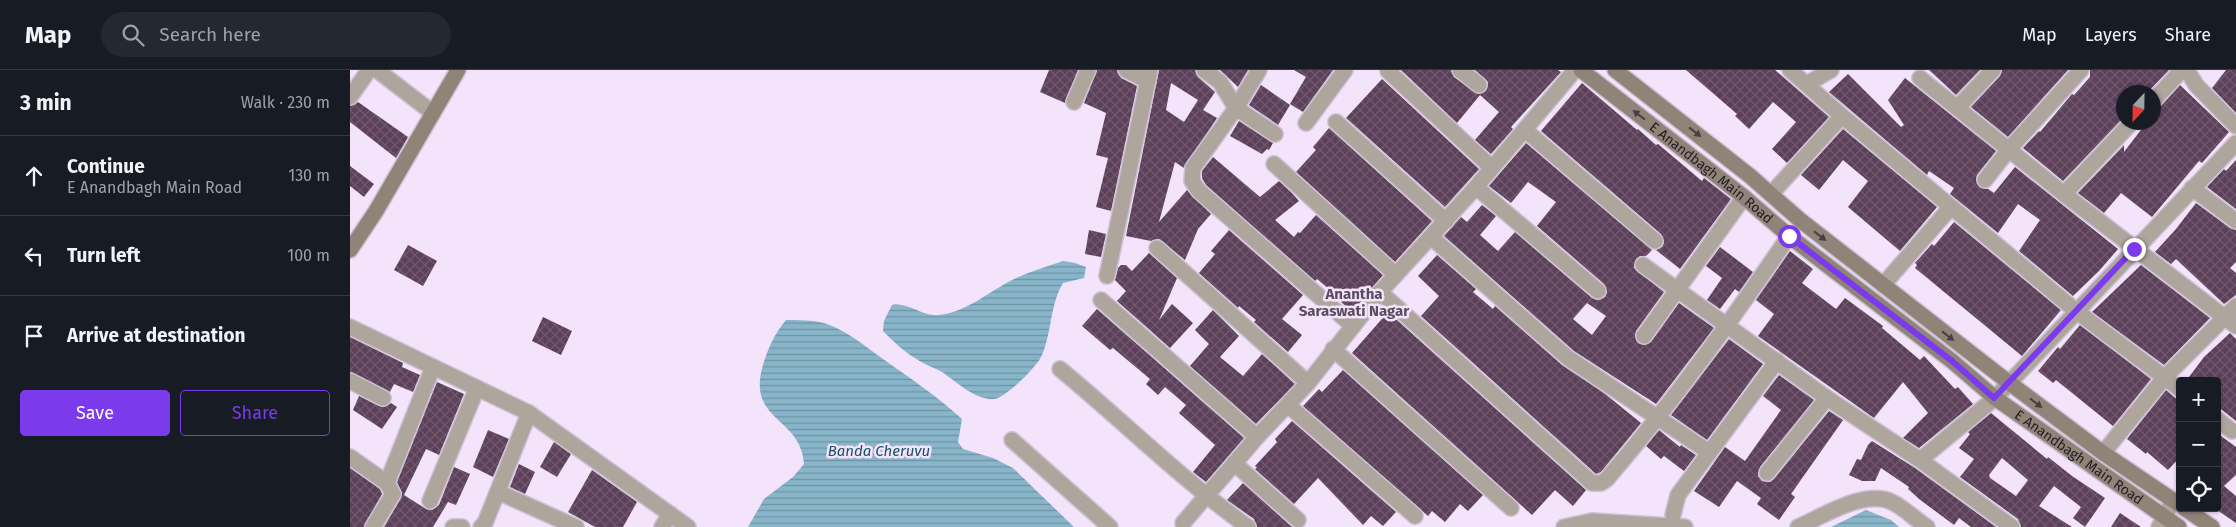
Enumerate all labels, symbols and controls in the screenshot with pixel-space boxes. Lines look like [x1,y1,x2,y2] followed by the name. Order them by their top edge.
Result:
[101,12,451,57] search box
[25,21,71,49] text: Map
[119,21,147,49] icon: search
[159,23,261,46] text: Search here
[2022,24,2057,46] text: Map
[2085,24,2137,46] text: Layers
[2165,24,2211,46] text: Share
[2116,85,2161,130] north arrow
[20,90,72,116] text: 3 min
[241,93,330,112] text: Walk · 230 m
[1632,110,1645,121] one-way arrow
[1646,119,1776,227] street label: E Anandbagh Main Road
[1688,127,1701,138] one-way arrow
[67,155,145,178] text: Continue
[20,162,48,190] icon: ahead
[288,166,330,185] text: 130 m
[67,178,242,197] text: E Anandbagh Main Road
[1778,225,1801,248] route start
[1813,230,1826,241] one-way arrow
[2123,238,2146,261] route end
[20,242,48,270] icon: left
[67,244,141,267] text: Turn left
[287,246,330,265] text: 100 m
[1299,285,1410,320] district label: Anantha Saraswati Nagar
[20,322,48,350] icon: arrive
[67,324,246,347] text: Arrive at destination
[1941,330,1954,341] one-way arrow
[2176,377,2221,512] map controls
[2176,377,2221,422] button: +
[20,390,170,436] button: Save
[180,390,330,436] button: Share
[2029,398,2042,409] one-way arrow
[2011,406,2146,508] street label: E Anandbagh Main Road
[2176,422,2221,467] button: −
[828,442,930,460] water label: Banda Cheruvu
[2176,467,2221,512] button: locate

